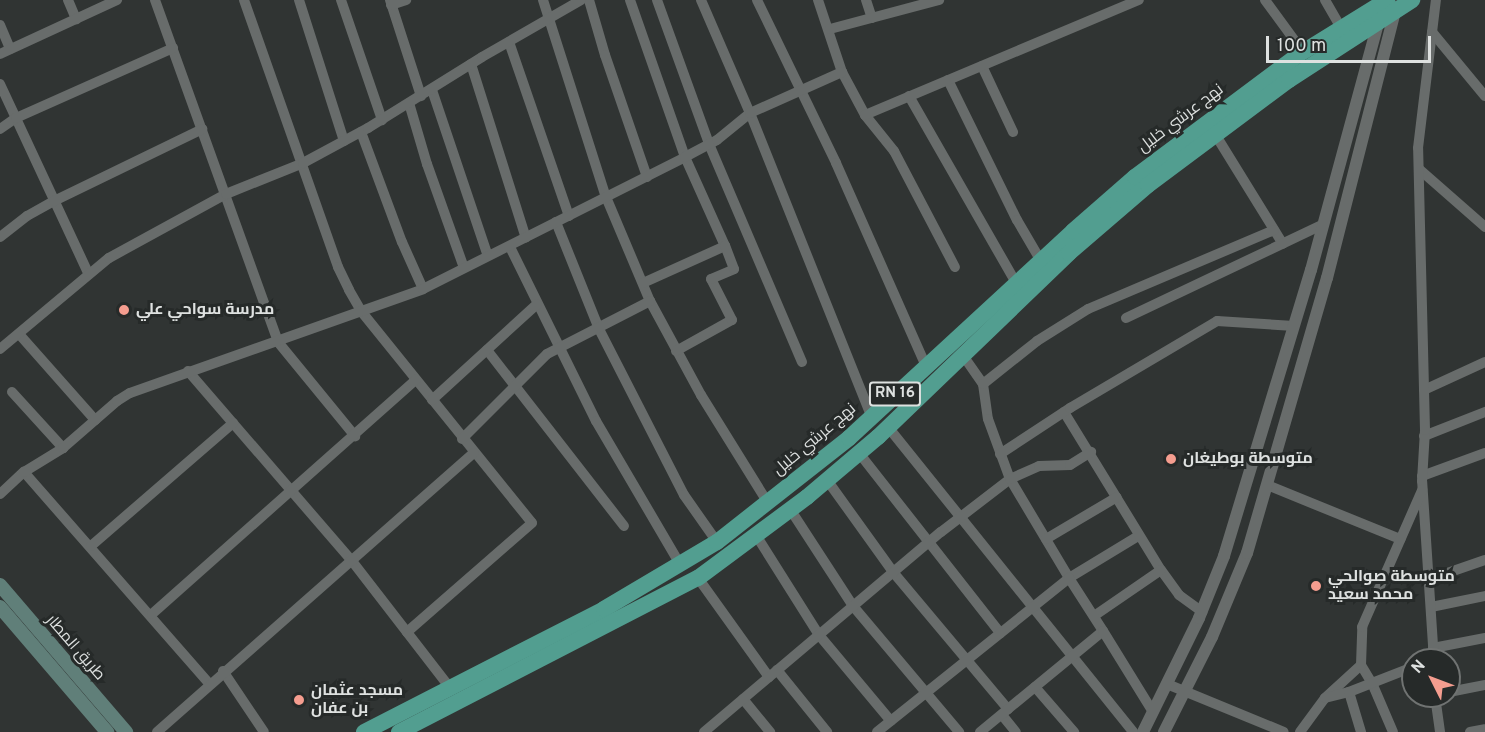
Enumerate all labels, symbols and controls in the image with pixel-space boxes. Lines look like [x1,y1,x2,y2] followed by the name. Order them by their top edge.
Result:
[1269,24,1434,62] scale bar
[1277,35,1326,58] text: 100 m
[1134,81,1228,157] street label: نهج عرشي خليل
[136,300,274,320] place label: مدرسة سواحي علي
[117,303,131,317] marker: مدرسة سواحي علي
[868,382,922,406] road number: RN 16
[770,400,860,480] street label: نهج عرشي خليل
[1183,449,1313,469] place label: متوسطة بوطيغان
[1164,452,1178,466] marker: متوسطة بوطيغان
[1328,567,1455,605] place label: متوسطة صوالحي محمد سعيد
[1309,579,1323,593] marker: متوسطة صوالحي محمد سعيد
[41,611,109,685] street label: طريق المطار
[1401,648,1461,708] north arrow
[1408,656,1430,678] text: N
[311,681,403,719] place label: مسجد عثمان بن عفان
[292,693,306,707] marker: مسجد عثمان بن عفان

